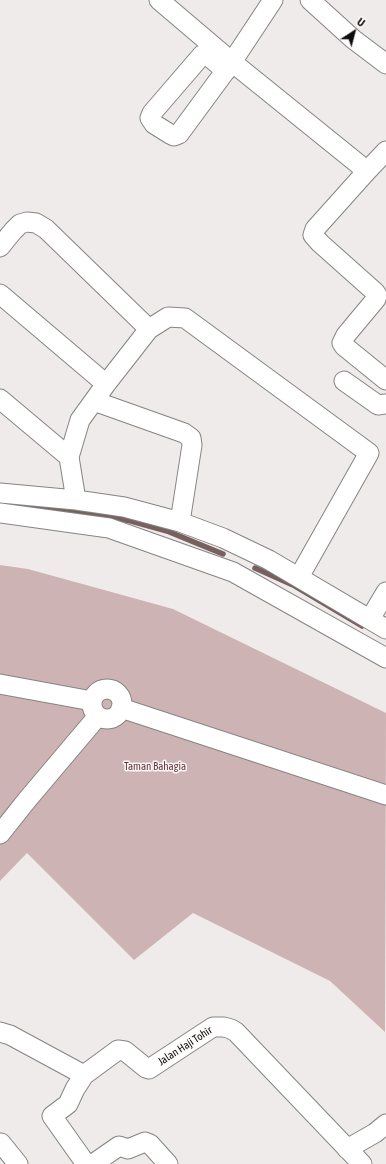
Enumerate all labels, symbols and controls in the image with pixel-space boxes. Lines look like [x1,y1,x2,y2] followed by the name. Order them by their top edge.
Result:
[334,12,374,52] north arrow
[355,16,367,29] text: U
[124,760,186,774] park label: Taman Bahagia
[155,1024,215,1068] street label: Jalan Haji Tohir

